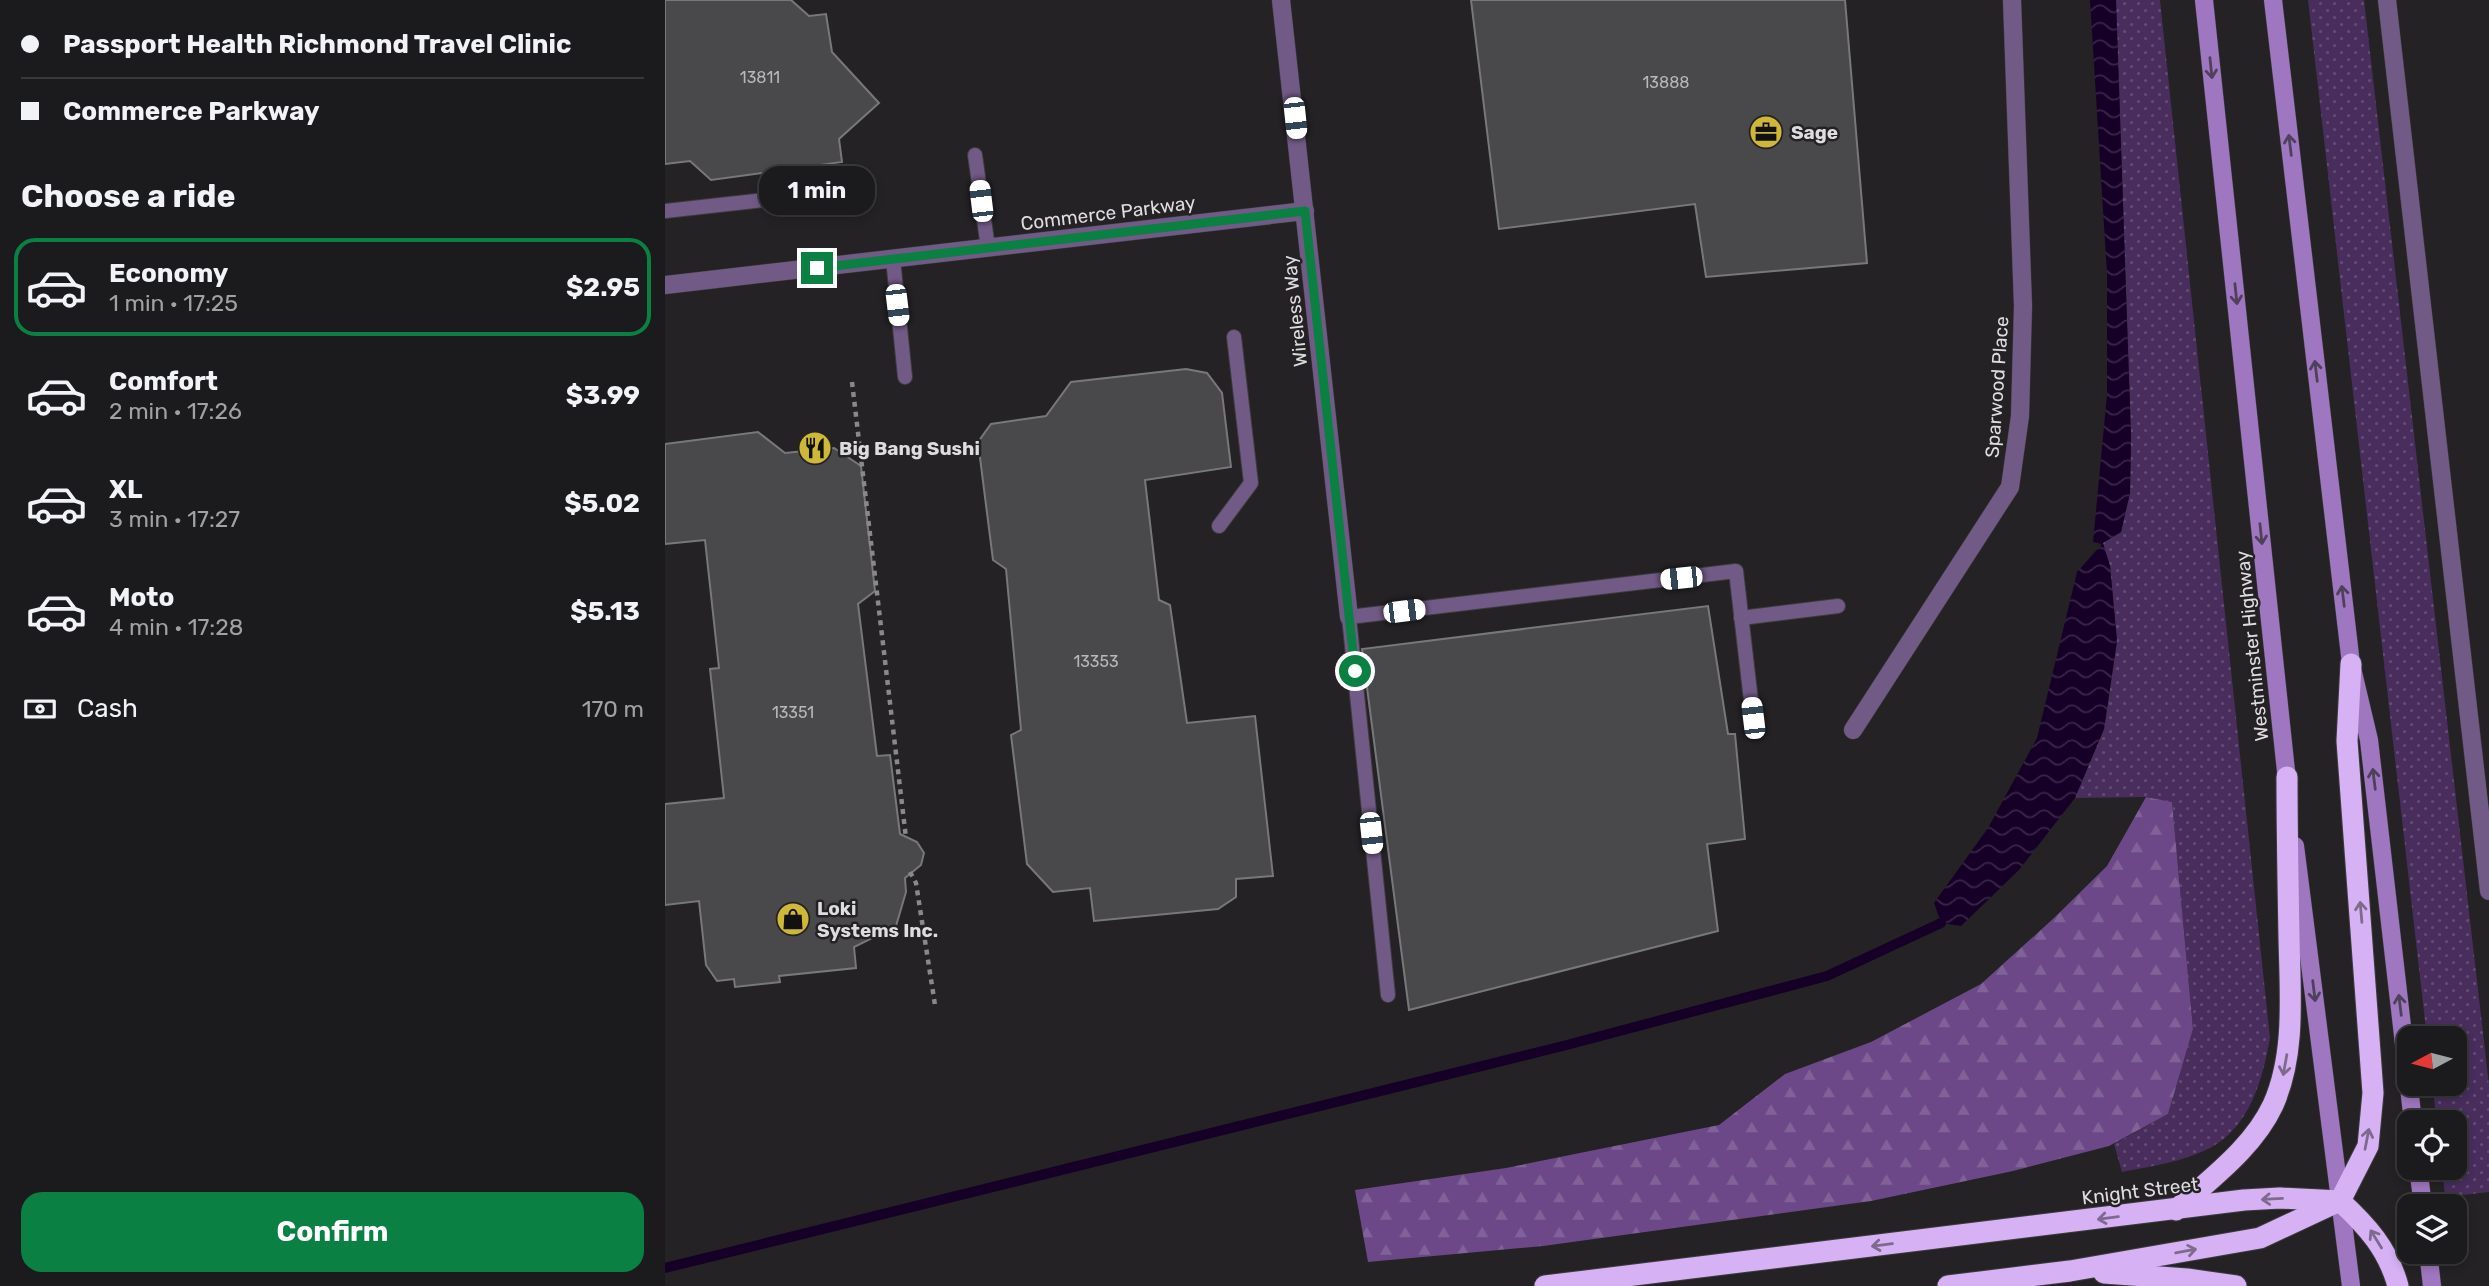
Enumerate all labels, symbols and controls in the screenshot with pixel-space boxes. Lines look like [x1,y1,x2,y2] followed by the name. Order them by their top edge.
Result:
[63,29,571,60] text: Passport Health Richmond Travel Clinic
[2205,56,2218,79] one-way arrow
[740,68,780,87] house number: 13811
[1643,73,1690,92] house number: 13888
[63,96,320,127] text: Commerce Parkway
[1283,96,1308,140] car
[1747,113,1785,151] office icon: Sage
[1791,121,1838,144] place label: Sage
[2283,134,2296,156] one-way arrow
[759,166,875,216] callout: 1 min
[788,176,846,204] text: 1 min
[21,177,235,215] text: Choose a ride
[969,179,994,223] car
[1019,191,1197,235] street label: Commerce Parkway
[801,252,833,284] route end
[1278,254,1312,368] street label: Wireless Way
[25,256,88,319] icon: car
[109,258,228,289] text: Economy
[566,272,640,303] text: $2.95
[2229,282,2242,305] one-way arrow
[885,283,910,327] car
[109,289,238,317] text: 1 min · 17:25
[1981,315,2013,459] street label: Sparwood Place
[2309,360,2322,382] one-way arrow
[25,364,88,427] icon: car
[109,366,218,397] text: Comfort
[566,380,640,411] text: $3.99
[109,397,242,425] text: 2 min · 17:26
[796,429,834,467] restaurant icon: Big Bang Sushi
[839,437,980,460] place label: Big Bang Sushi
[25,472,88,535] icon: car
[109,474,142,505] text: XL
[564,488,640,519] text: $5.02
[109,505,240,533] text: 3 min · 17:27
[2255,522,2268,545] one-way arrow
[2231,550,2273,742] street label: Westminster Highway
[1660,565,1703,591] car
[25,580,88,643] icon: car
[109,582,174,613] text: Moto
[2336,586,2349,608] one-way arrow
[570,596,640,627] text: $5.13
[1382,598,1427,624] car
[109,613,243,641] text: 4 min · 17:28
[1073,652,1119,671] house number: 13353
[1339,655,1371,687] route start
[21,690,59,728] icon: cash
[77,693,138,724] text: Cash
[582,695,644,723] text: 170 m
[1741,696,1766,740] car
[772,703,814,722] house number: 13351
[2367,768,2380,791] one-way arrow
[1359,811,1384,855] car
[817,897,938,942] place label: Loki Systems Inc.
[774,900,812,938] shop icon: Loki Systems Inc.
[2354,902,2367,924] one-way arrow
[2307,979,2320,1001] one-way arrow
[2393,994,2406,1017] one-way arrow
[2397,1026,2467,1096] north arrow
[2397,1026,2467,1264] map controls
[2277,1053,2291,1076] one-way arrow
[2397,1110,2467,1180] button: locate
[2361,1128,2375,1151] one-way arrow
[2080,1172,2200,1210] street label: Knight Street
[21,1192,644,1272] button: Confirm
[2261,1192,2284,1205] one-way arrow
[2397,1194,2467,1264] button: layers
[2097,1211,2119,1224] one-way arrow
[2368,1230,2383,1249] one-way arrow
[1871,1239,1894,1252] one-way arrow
[2174,1244,2197,1257] one-way arrow

